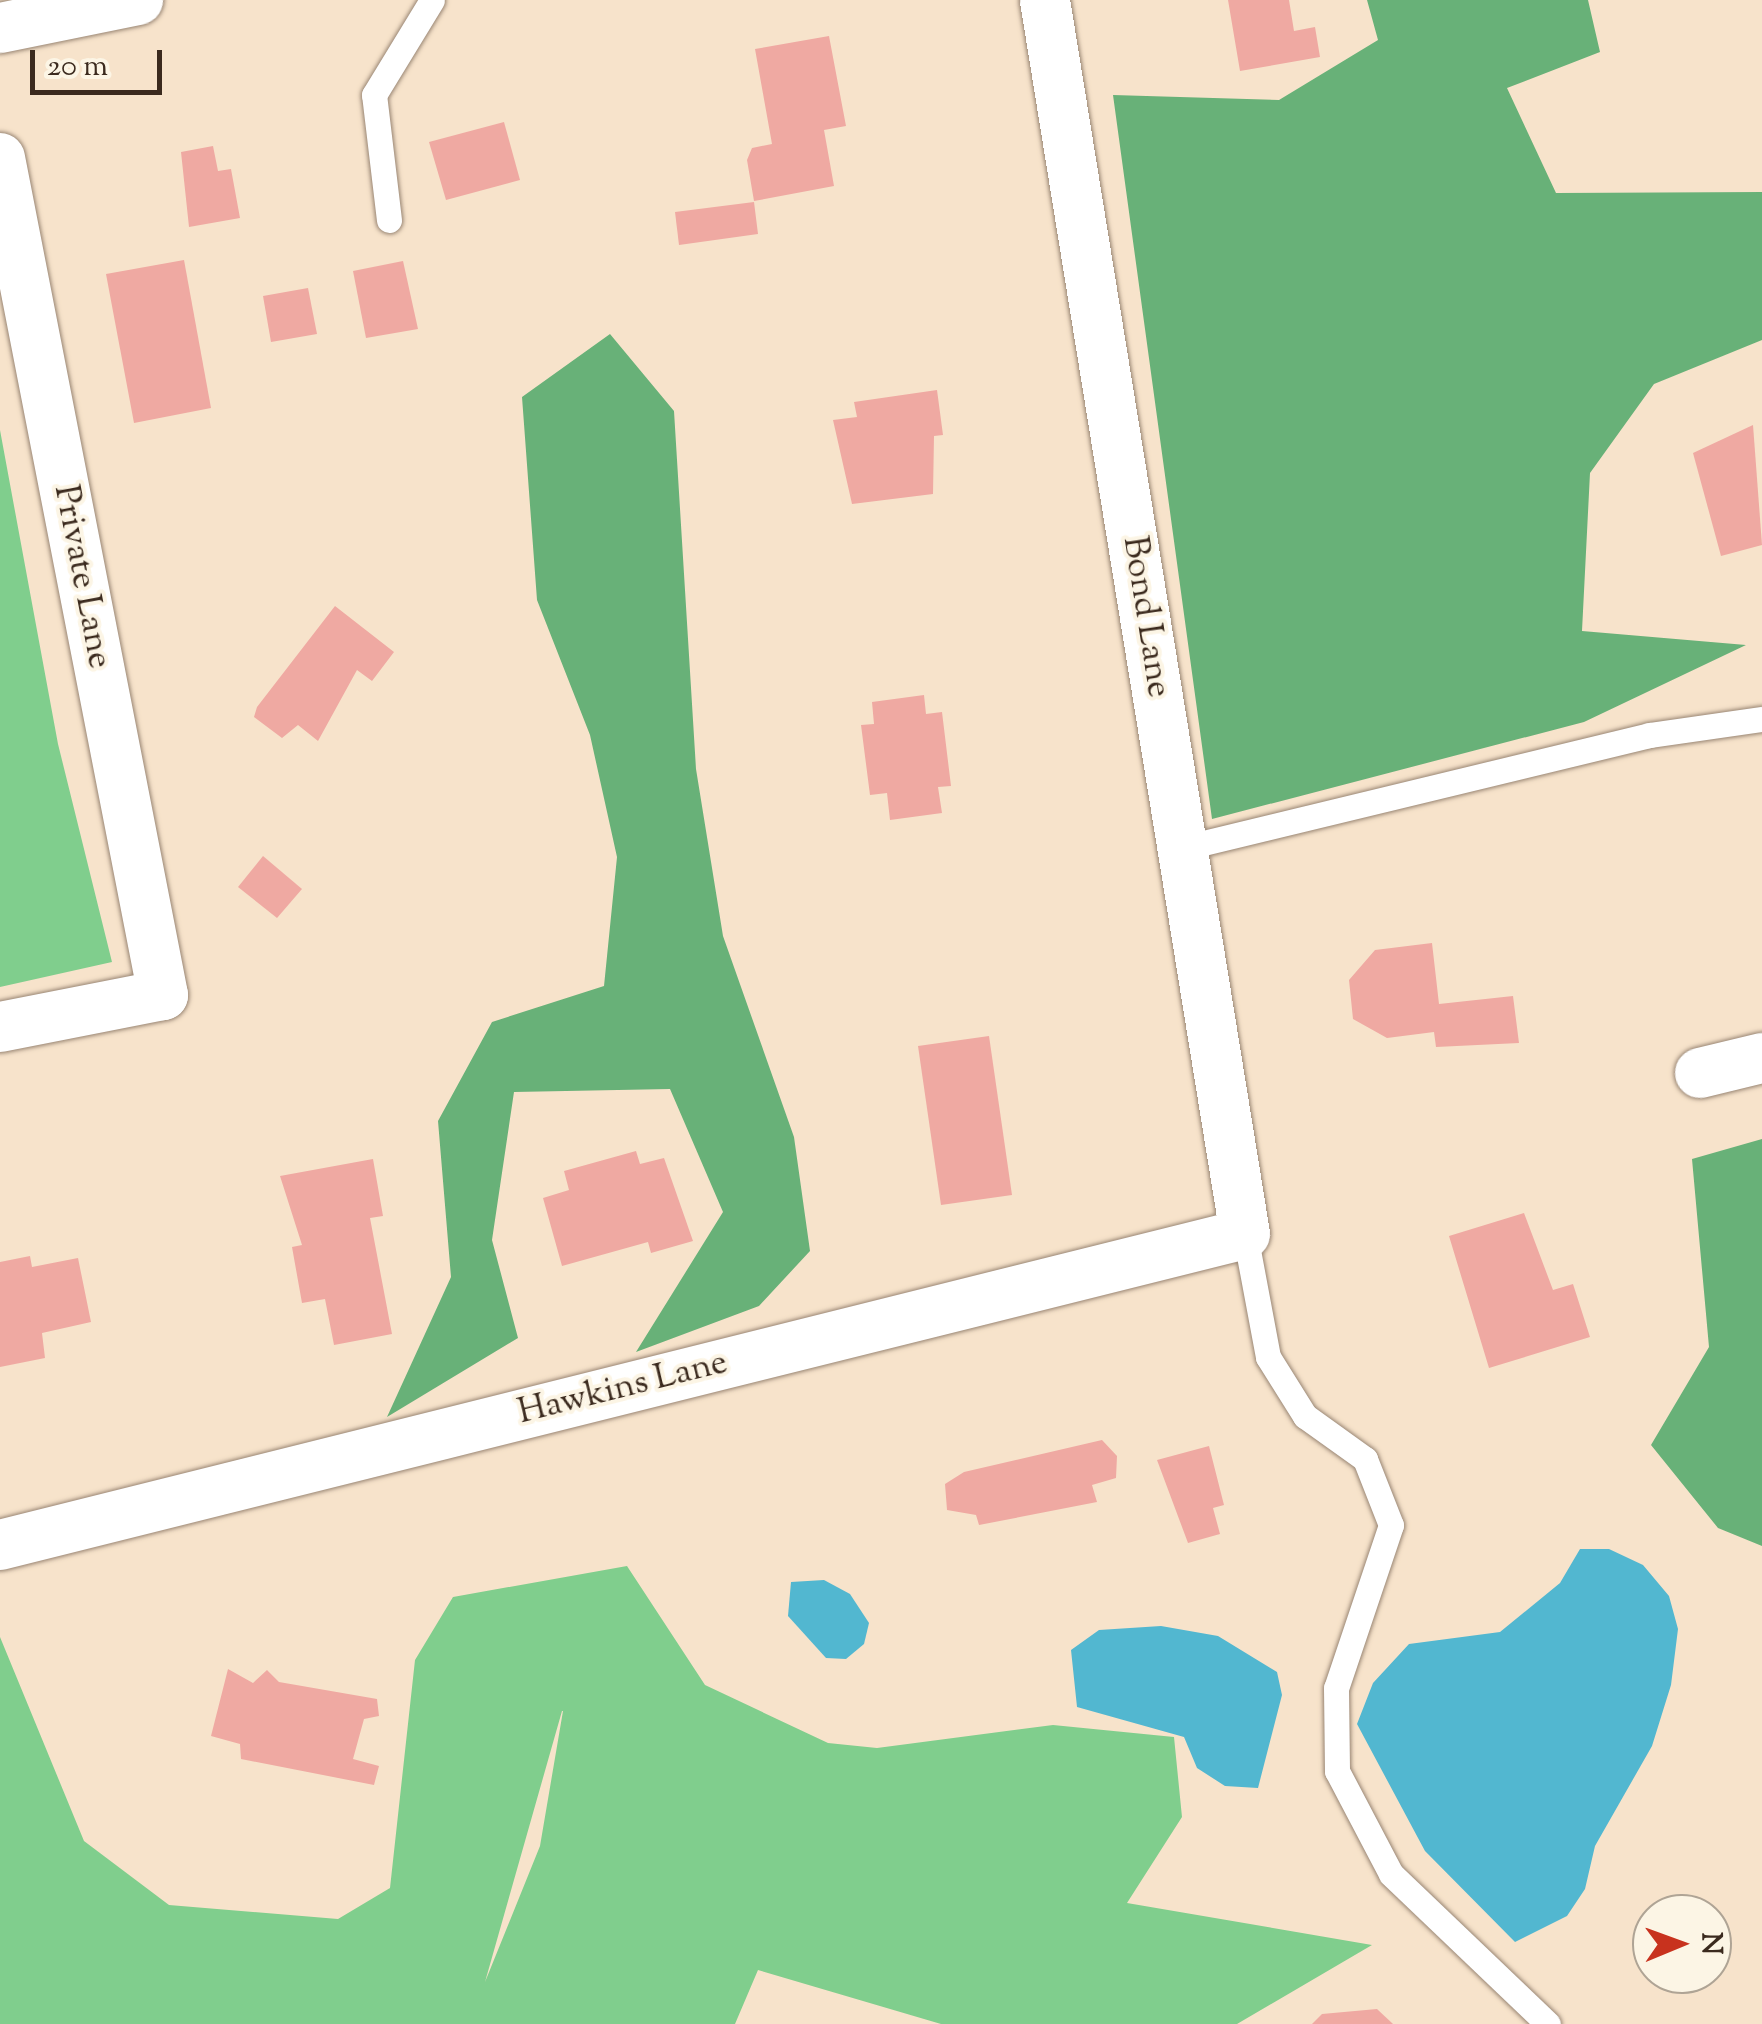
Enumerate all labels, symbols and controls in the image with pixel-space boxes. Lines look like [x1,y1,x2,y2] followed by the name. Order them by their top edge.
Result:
[35,30,168,92] scale bar
[47,46,108,89] text: 20 m
[43,482,119,672] street label: Private Lane
[1112,533,1178,701] street label: Bond Lane
[514,1343,732,1435] street label: Hawkins Lane
[1632,1894,1732,1994] north arrow
[1690,1932,1730,1955] text: N

